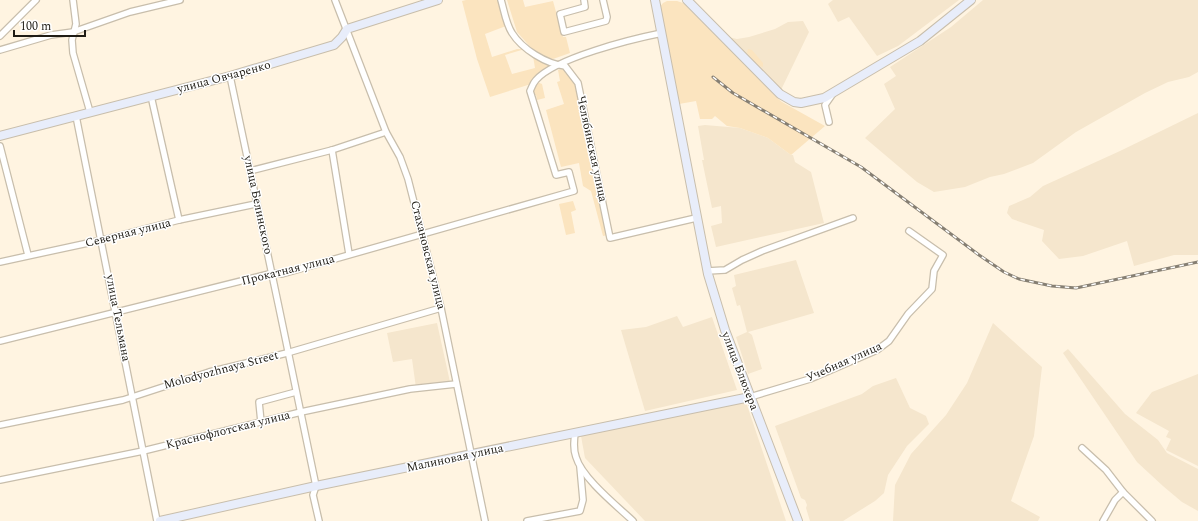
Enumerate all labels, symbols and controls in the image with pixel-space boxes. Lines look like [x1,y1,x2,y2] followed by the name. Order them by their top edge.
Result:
[14,12,85,38] scale bar
[20,17,51,36] text: 100 m
[174,55,273,99] street label: улица Овчаренко
[571,94,613,204] street label: Челябинская улица
[238,153,278,256] street label: улица Белинского
[405,199,451,312] street label: Стахановская улица
[83,213,173,253] street label: Северная улица
[239,249,337,291] street label: Прокатная улица
[100,272,136,363] street label: улица Тельмана
[716,328,764,413] street label: улица Блюхера
[803,337,885,387] street label: Учебная улица
[161,346,281,394] street label: Molodyozhnaya Street
[164,405,292,455] street label: Краснофлотская улица
[405,438,505,478] street label: Малиновая улица

